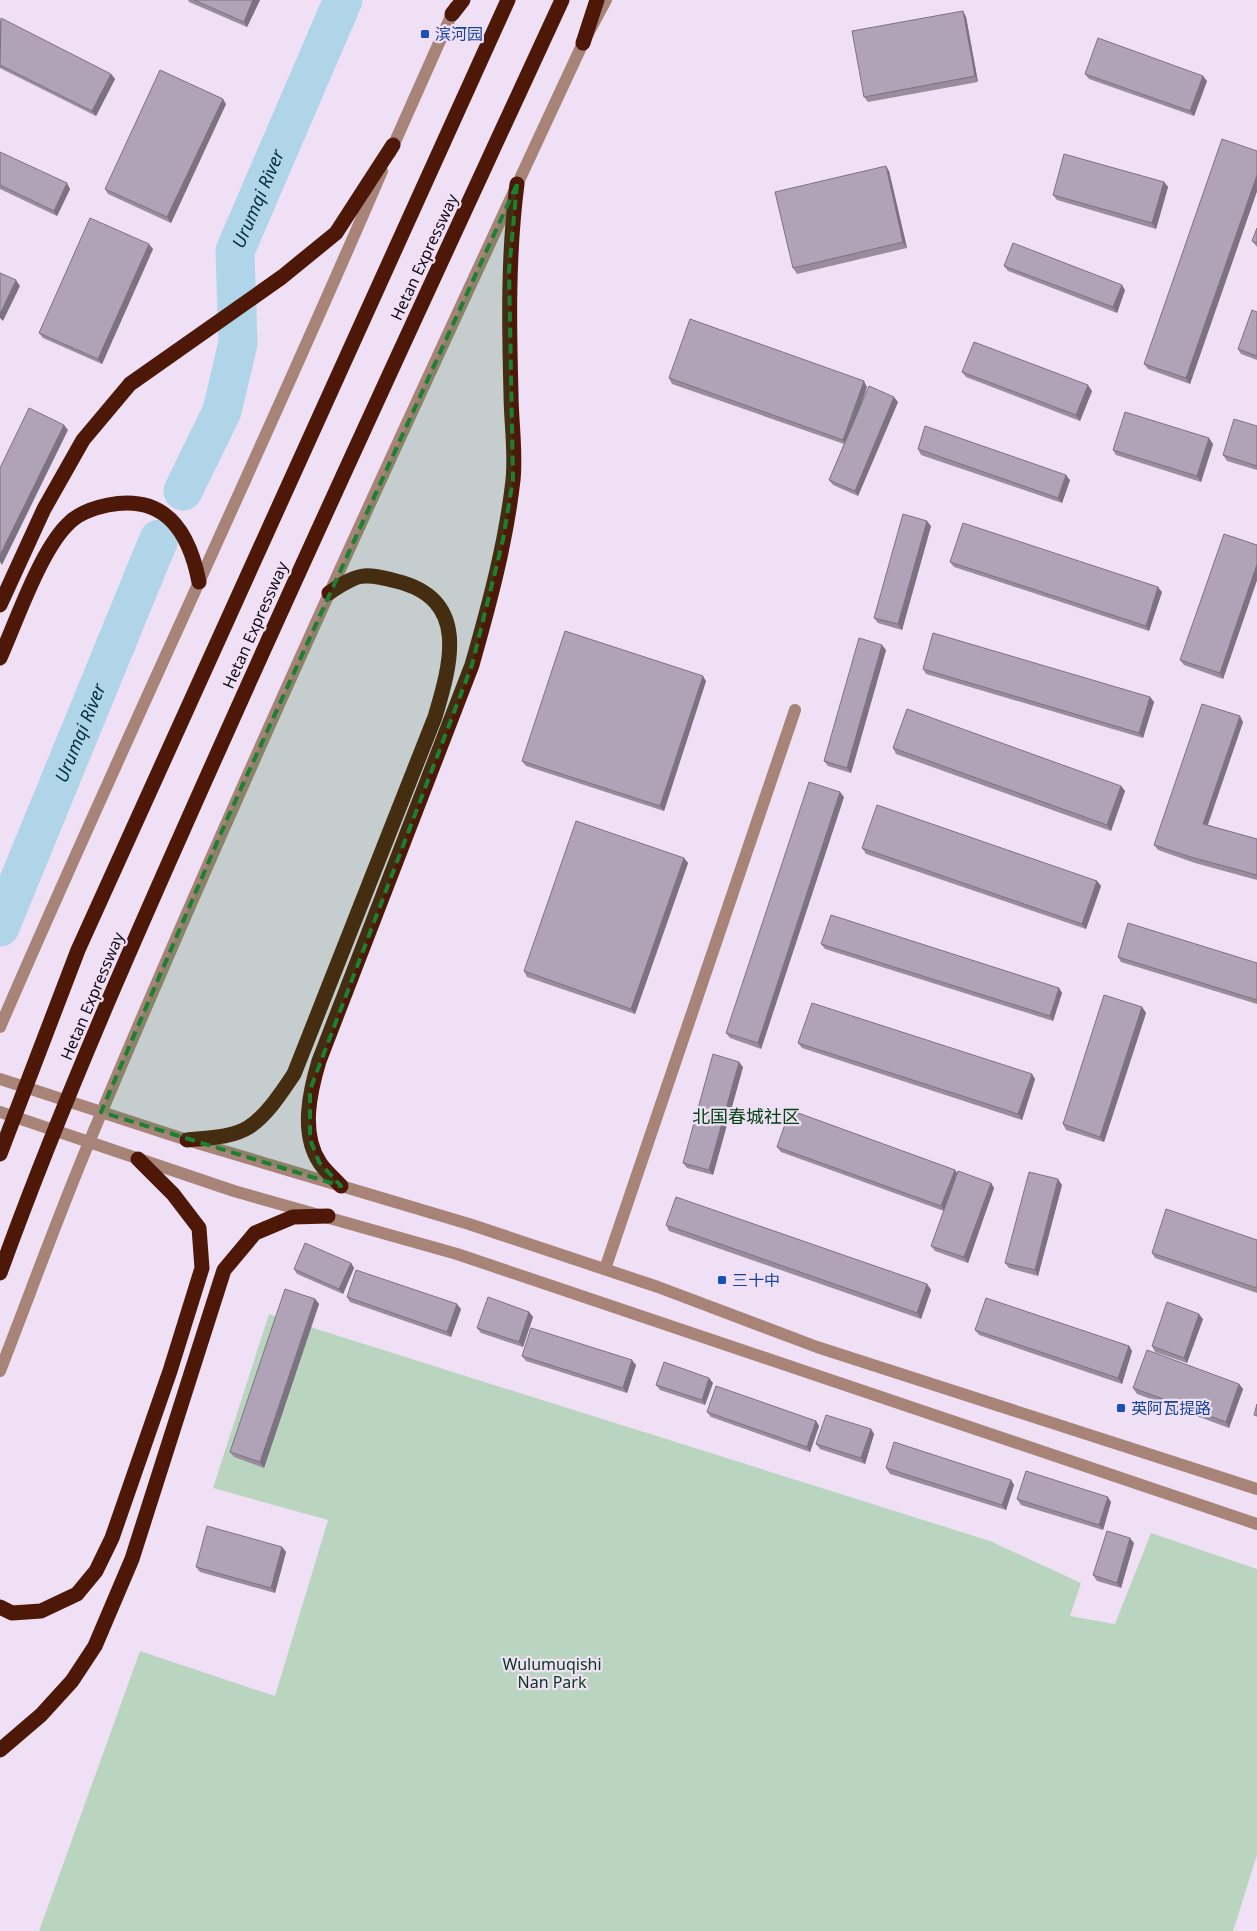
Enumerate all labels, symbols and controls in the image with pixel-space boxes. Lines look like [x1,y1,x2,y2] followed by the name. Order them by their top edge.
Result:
[435,23,483,45] place label: 滨河园
[419,28,431,40] marker: 滨河园
[226,145,290,251] water label: Urumqi River
[385,189,463,324] street label: Hetan Expressway
[217,557,293,692] street label: Hetan Expressway
[49,679,111,786] water label: Urumqi River
[55,928,129,1063] street label: Hetan Expressway
[692,1104,800,1128] district label: 北国春城社区
[732,1269,780,1291] place label: 三十中
[716,1274,728,1286] marker: 三十中
[1131,1397,1211,1419] place label: 英阿瓦提路
[1115,1402,1127,1414] marker: 英阿瓦提路
[502,1653,602,1693] park label: Wulumuqishi Nan Park

